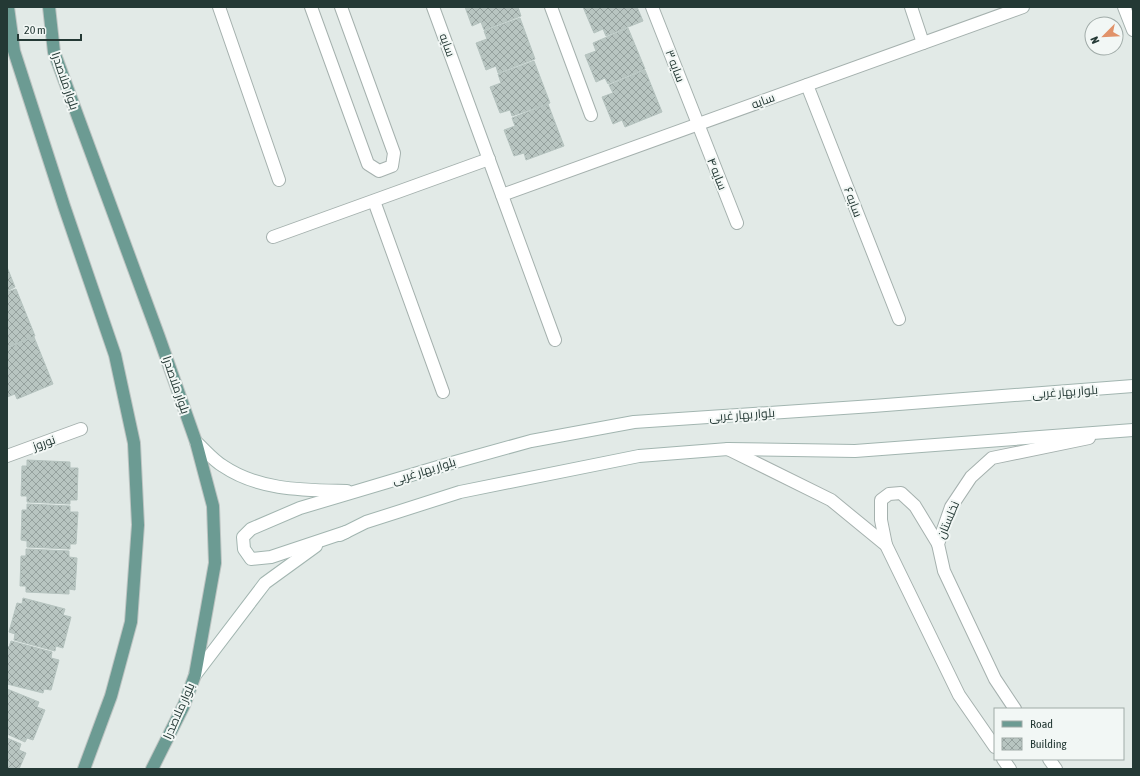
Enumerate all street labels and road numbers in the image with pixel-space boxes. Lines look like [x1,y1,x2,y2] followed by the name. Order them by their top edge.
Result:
[436,32,458,59] street label: سایه
[662,48,688,84] street label: سایه ۳
[49,50,81,112] street label: بلوار ملاصدرا
[750,90,777,112] street label: سایه
[704,156,730,192] street label: سایه ۴
[841,185,865,219] street label: سایه ۶
[160,354,192,416] street label: بلوار ملاصدرا
[1032,383,1098,401] street label: بلوار بهار غربی
[709,406,775,424] street label: بلوار بهار غربی
[30,432,57,454] street label: نوروز
[390,455,458,487] street label: بلوار بهار غربی
[934,499,962,541] street label: نخلستان
[160,681,198,741] street label: بلوار ملاصدرا

